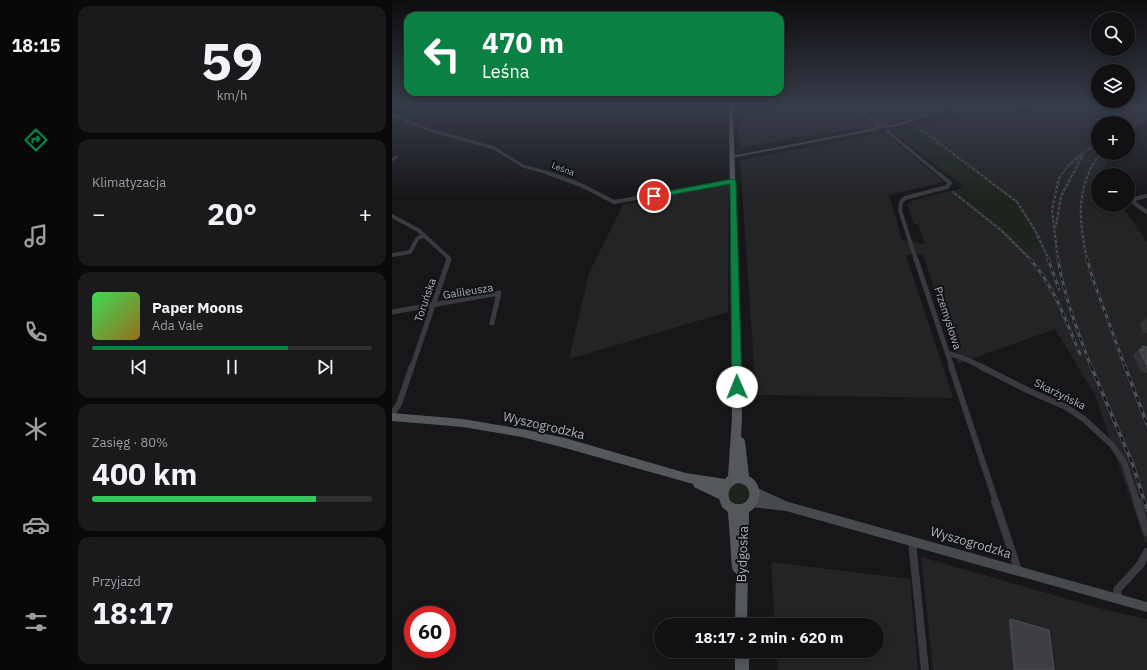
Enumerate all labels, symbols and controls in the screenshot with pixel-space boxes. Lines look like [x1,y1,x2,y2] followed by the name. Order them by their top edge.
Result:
[1091,12,1135,212] map controls
[1091,12,1135,56] button: search
[482,24,564,61] text: 470 m
[201,27,263,94] text: 59
[416,28,468,80] icon: left
[11,34,61,57] text: 18:15
[482,60,529,83] text: Leśna
[1091,64,1135,108] button: layers
[217,87,247,104] text: km/h
[1091,116,1135,160] button: +
[22,126,50,154] icon: directions
[550,159,576,178] street label: Leśna
[1091,168,1135,212] button: −
[92,174,166,191] text: Klimatyzacja
[637,179,671,213] pin
[643,185,665,207] icon: arrive
[207,194,257,233] text: 20°
[92,199,105,228] text: −
[359,199,372,228] text: +
[22,222,50,250] icon: music
[411,276,439,324] street label: Toruńska
[442,280,494,302] street label: Galileusza
[931,285,965,351] street label: Przemysłowa
[152,298,243,317] text: Paper Moons
[152,317,203,334] text: Ada Vale
[22,318,50,346] icon: phone
[128,356,150,378] icon: previous
[221,356,243,378] icon: pause
[314,356,336,378] icon: next
[716,366,758,408] position arrow
[1032,375,1088,413] street label: Skarżyńska
[501,408,587,443] street label: Wyszogrodzka
[22,415,50,443] icon: climate
[92,434,168,451] text: Zasięg · 80%
[92,454,197,493] text: 400 km
[22,511,50,539] icon: car
[928,523,1013,562] street label: Wyszogrodzka
[733,525,752,583] street label: Bydgoska
[92,573,141,590] text: Przyjazd
[92,593,174,632] text: 18:17
[404,606,456,658] speed limit sign: 60
[22,608,50,636] icon: filters
[695,628,843,647] text: 18:17 · 2 min · 620 m

